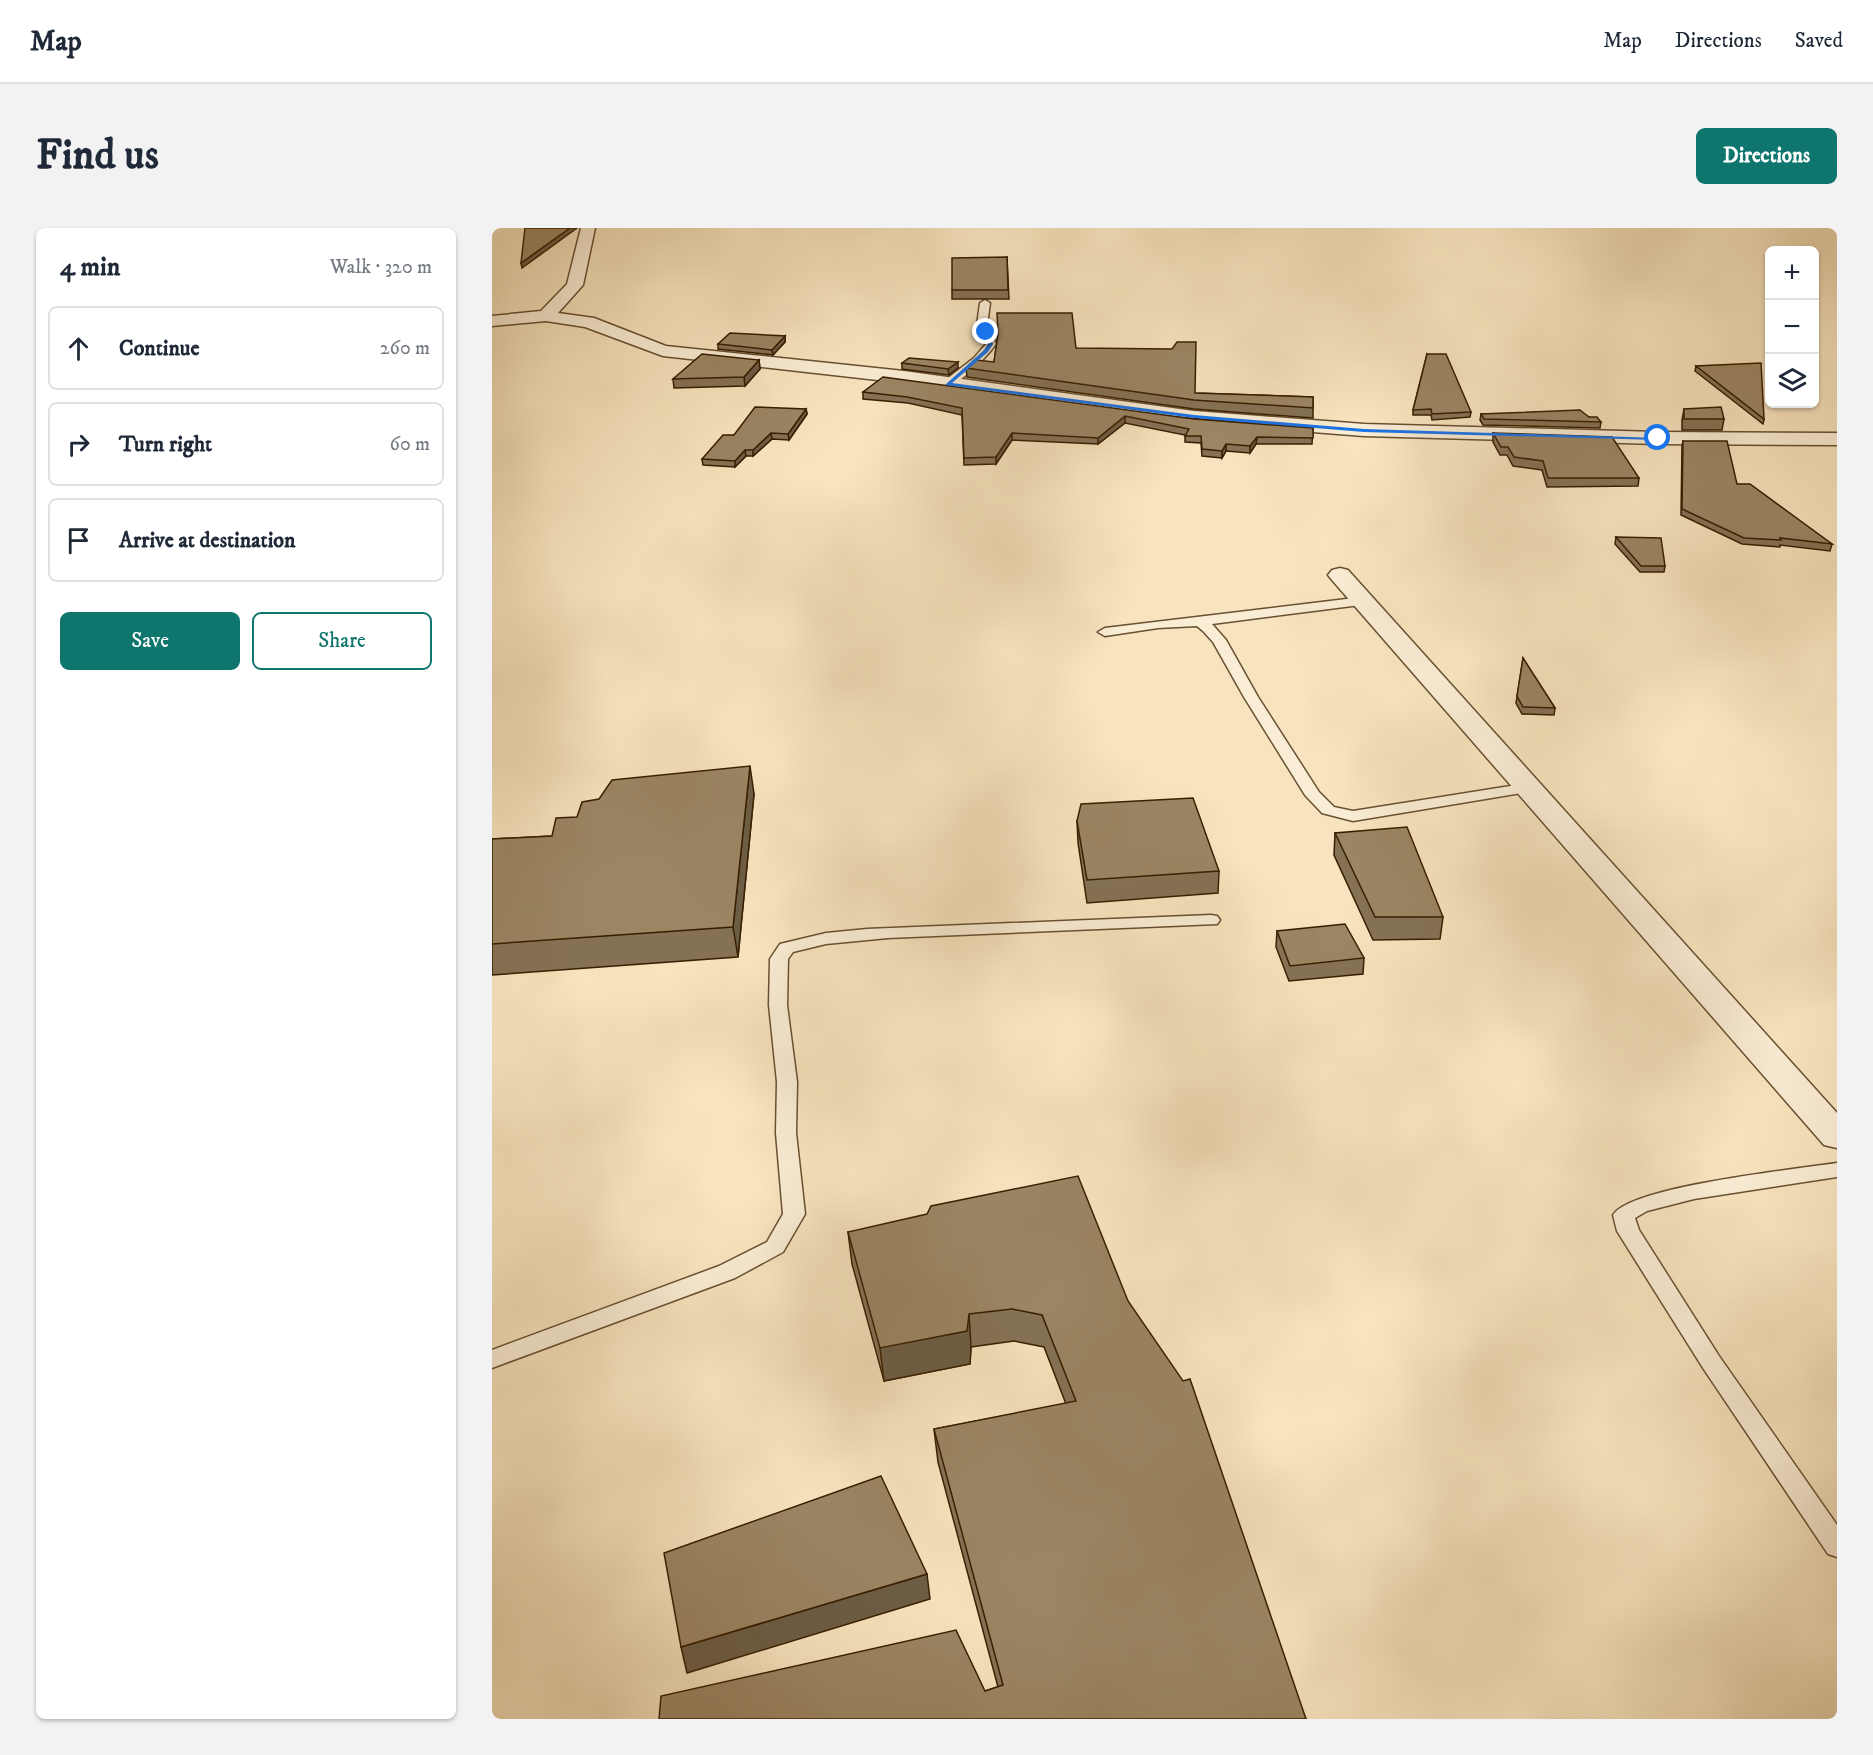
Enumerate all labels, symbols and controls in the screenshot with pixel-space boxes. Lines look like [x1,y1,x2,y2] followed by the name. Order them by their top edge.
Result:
[30,24,82,59] text: Map
[1603,28,1642,54] text: Map
[1675,28,1762,54] text: Directions
[1795,28,1843,54] text: Saved
[1696,128,1837,184] button: Directions
[36,130,159,182] text: Find us
[1765,246,1819,408] map controls
[1765,246,1819,300] button: +
[60,251,120,284] text: 4 min
[330,255,432,280] text: Walk · 320 m
[1765,300,1819,354] button: −
[972,318,998,344] route end
[62,332,95,365] icon: ahead
[119,335,200,362] text: Continue
[380,336,430,361] text: 260 m
[1765,354,1819,408] button: layers
[1644,424,1670,450] route start
[62,428,95,461] icon: right
[119,431,212,458] text: Turn right
[390,432,430,457] text: 60 m
[62,524,95,557] icon: arrive
[119,527,296,554] text: Arrive at destination
[60,612,240,670] button: Save
[252,612,432,670] button: Share

